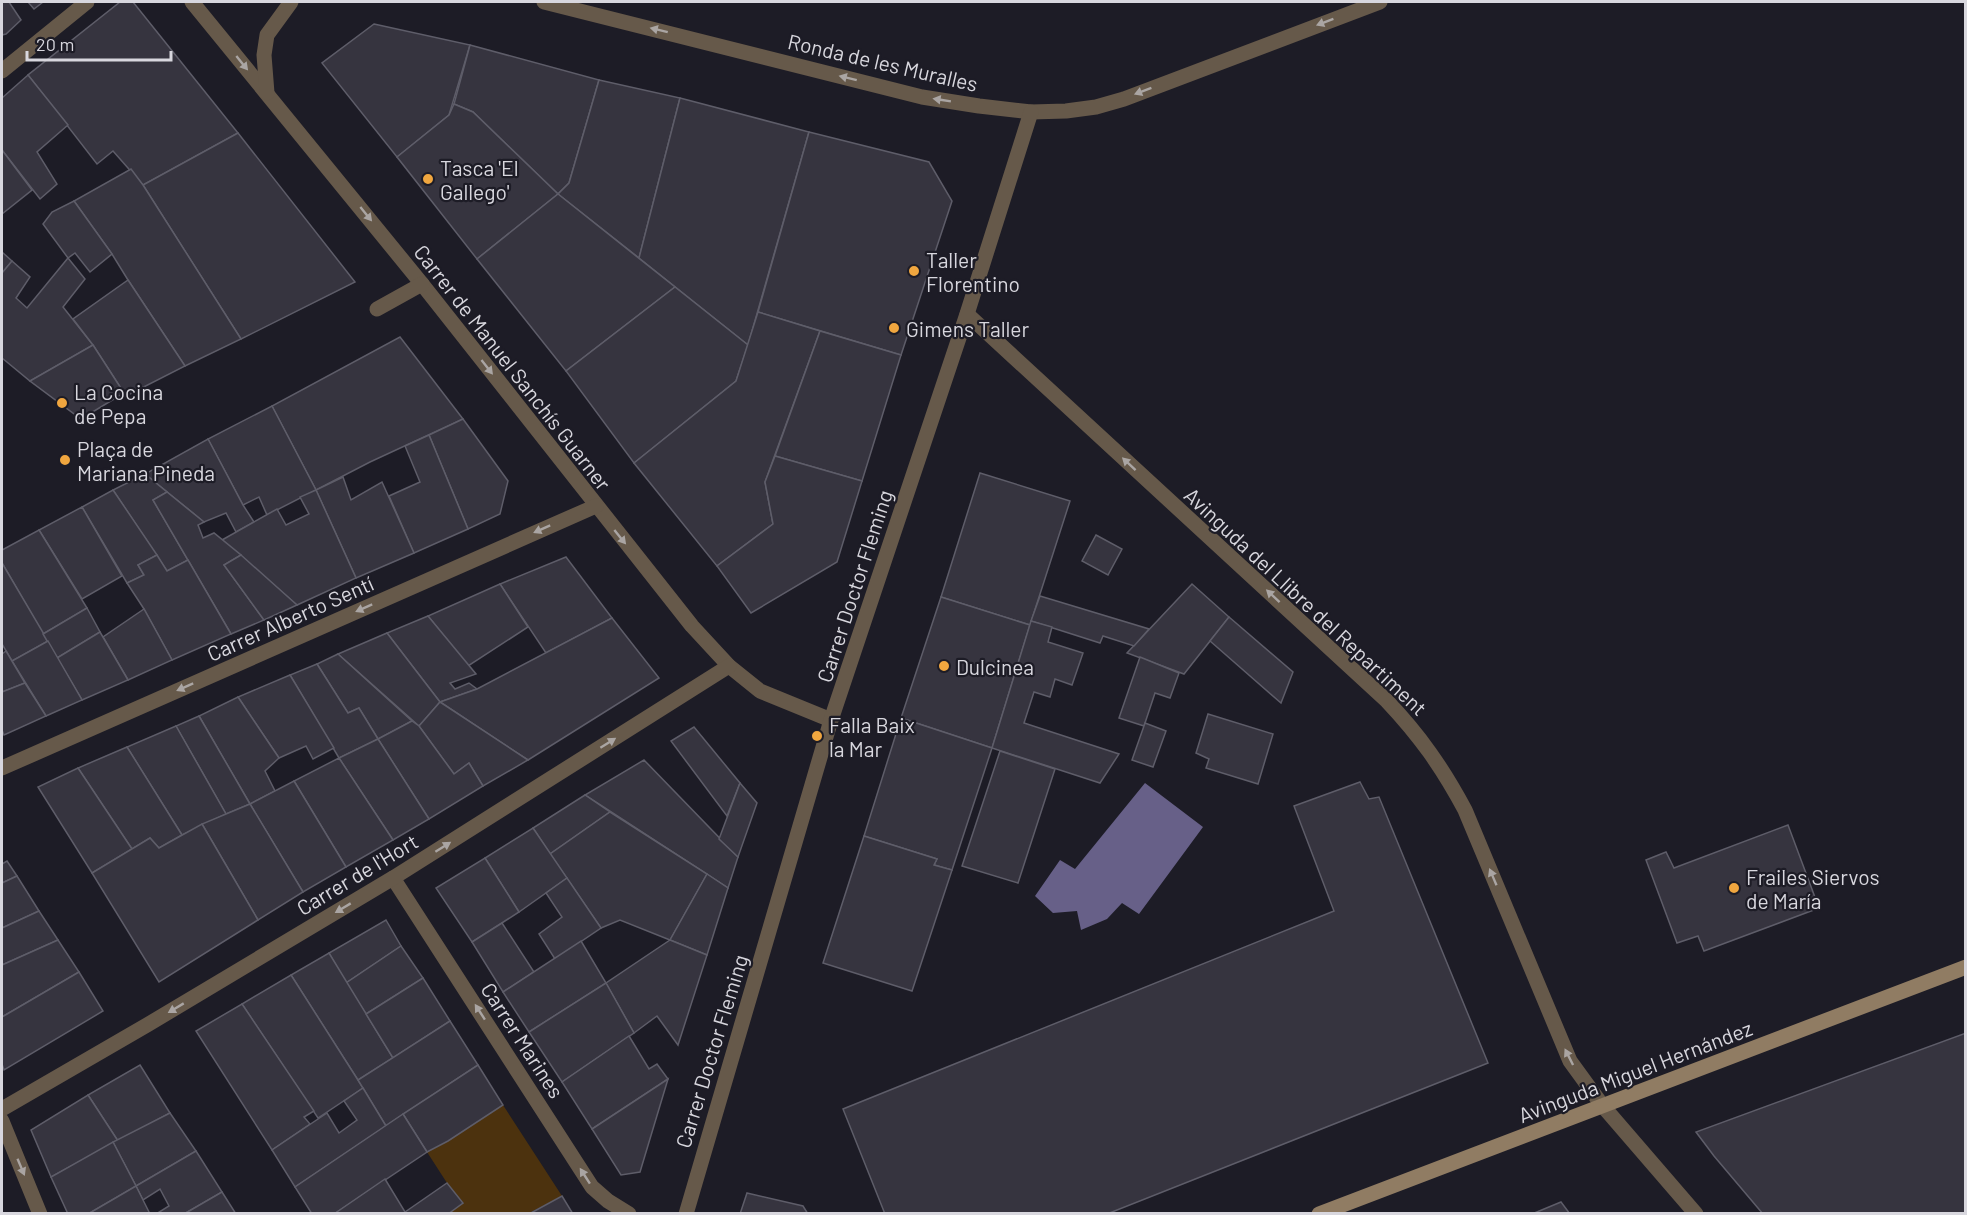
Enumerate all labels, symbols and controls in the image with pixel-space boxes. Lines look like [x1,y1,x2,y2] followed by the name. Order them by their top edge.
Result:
[1316,18,1334,28] one-way arrow
[27,24,171,62] scale bar
[650,25,669,35] one-way arrow
[786,28,980,96] street label: Ronda de les Muralles
[36,33,74,55] text: 20 m
[236,55,249,71] one-way arrow
[839,73,858,83] one-way arrow
[1134,87,1152,97] one-way arrow
[932,95,951,104] one-way arrow
[440,155,519,204] place label: Tasca 'El Gallego'
[421,172,435,186] marker: Tasca 'El Gallego'
[359,206,372,222] one-way arrow
[409,239,617,495] street label: Carrer de Manuel Sanchís Guarner
[926,247,1020,296] place label: Taller Florentino
[907,264,921,278] marker: Taller Florentino
[906,316,1029,341] place label: Gimens Taller
[887,321,901,335] marker: Gimens Taller
[481,359,494,375] one-way arrow
[74,379,163,428] place label: La Cocina de Pepa
[55,396,69,410] marker: La Cocina de Pepa
[77,436,215,485] place label: Plaça de Mariana Pineda
[58,453,72,467] marker: Plaça de Mariana Pineda
[1122,458,1137,471] one-way arrow
[1180,482,1432,720] street label: Avinguda del Llibre del Repartiment
[811,487,897,685] street label: Carrer Doctor Fleming
[534,525,551,534] one-way arrow
[614,529,626,544] one-way arrow
[203,570,378,666] street label: Carrer Alberto Sentí
[1265,589,1280,603] one-way arrow
[354,603,372,613] one-way arrow
[956,654,1034,679] place label: Dulcinea
[937,659,951,673] marker: Dulcinea
[176,682,194,692] one-way arrow
[829,712,915,761] place label: Falla Baix la Mar
[810,729,824,743] marker: Falla Baix la Mar
[600,737,616,748] one-way arrow
[292,828,422,920] street label: Carrer de l'Hort
[435,841,451,852] one-way arrow
[1746,864,1880,913] place label: Frailes Siervos de María
[1488,868,1498,886] one-way arrow
[1727,881,1741,895] marker: Frailes Siervos de María
[335,902,351,913] one-way arrow
[670,951,752,1151] street label: Carrer Doctor Fleming
[476,978,570,1102] street label: Carrer Marines
[168,1003,184,1014] one-way arrow
[474,1004,485,1020] one-way arrow
[1514,1015,1756,1127] street label: Avinguda Miguel Hernández
[1564,1048,1574,1066] one-way arrow
[17,1158,26,1176] one-way arrow
[580,1168,591,1184] one-way arrow

